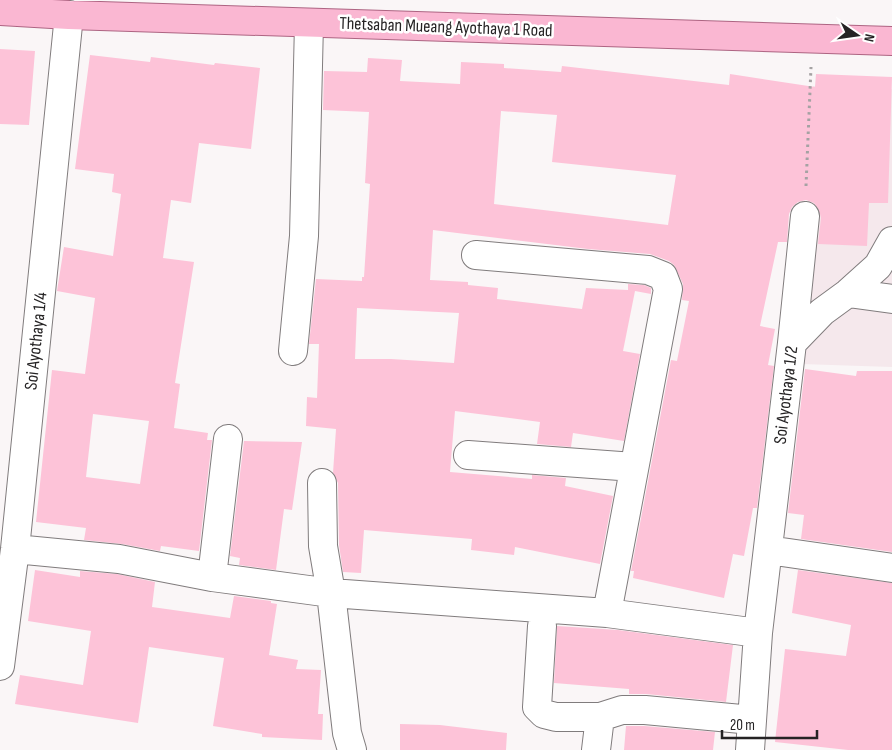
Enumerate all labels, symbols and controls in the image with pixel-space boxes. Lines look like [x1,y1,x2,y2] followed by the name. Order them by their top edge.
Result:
[832,10,882,60] north arrow
[339,13,553,41] street label: Thetsaban Mueang Ayothaya 1 Road
[860,32,878,43] text: N
[20,291,52,391] street label: Soi Ayothaya 1/4
[770,345,802,445] street label: Soi Ayothaya 1/2
[722,708,817,740] scale bar
[730,716,755,735] text: 20 m

